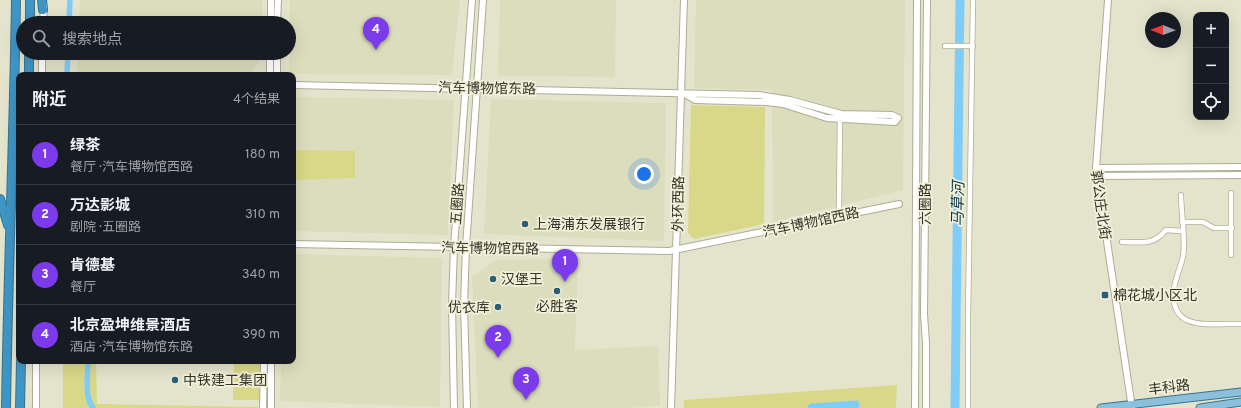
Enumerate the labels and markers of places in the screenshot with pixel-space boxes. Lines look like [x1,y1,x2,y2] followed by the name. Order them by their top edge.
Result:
[363,17,389,50] pin: 4
[533,216,645,234] place label: 上海浦东发展银行
[520,219,530,229] marker: 上海浦东发展银行
[552,249,578,282] pin: 1
[501,272,543,289] place label: 汉堡王
[488,274,498,284] marker: 汉堡王
[552,286,562,296] marker: 必胜客
[1113,287,1197,305] place label: 棉花城小区北
[1100,290,1110,300] marker: 棉花城小区北
[536,298,578,316] place label: 必胜客
[448,299,490,317] place label: 优衣库
[493,302,503,312] marker: 优衣库
[485,325,511,358] pin: 2
[513,367,539,400] pin: 3
[183,373,267,390] place label: 中铁建工集团
[170,375,180,385] marker: 中铁建工集团

